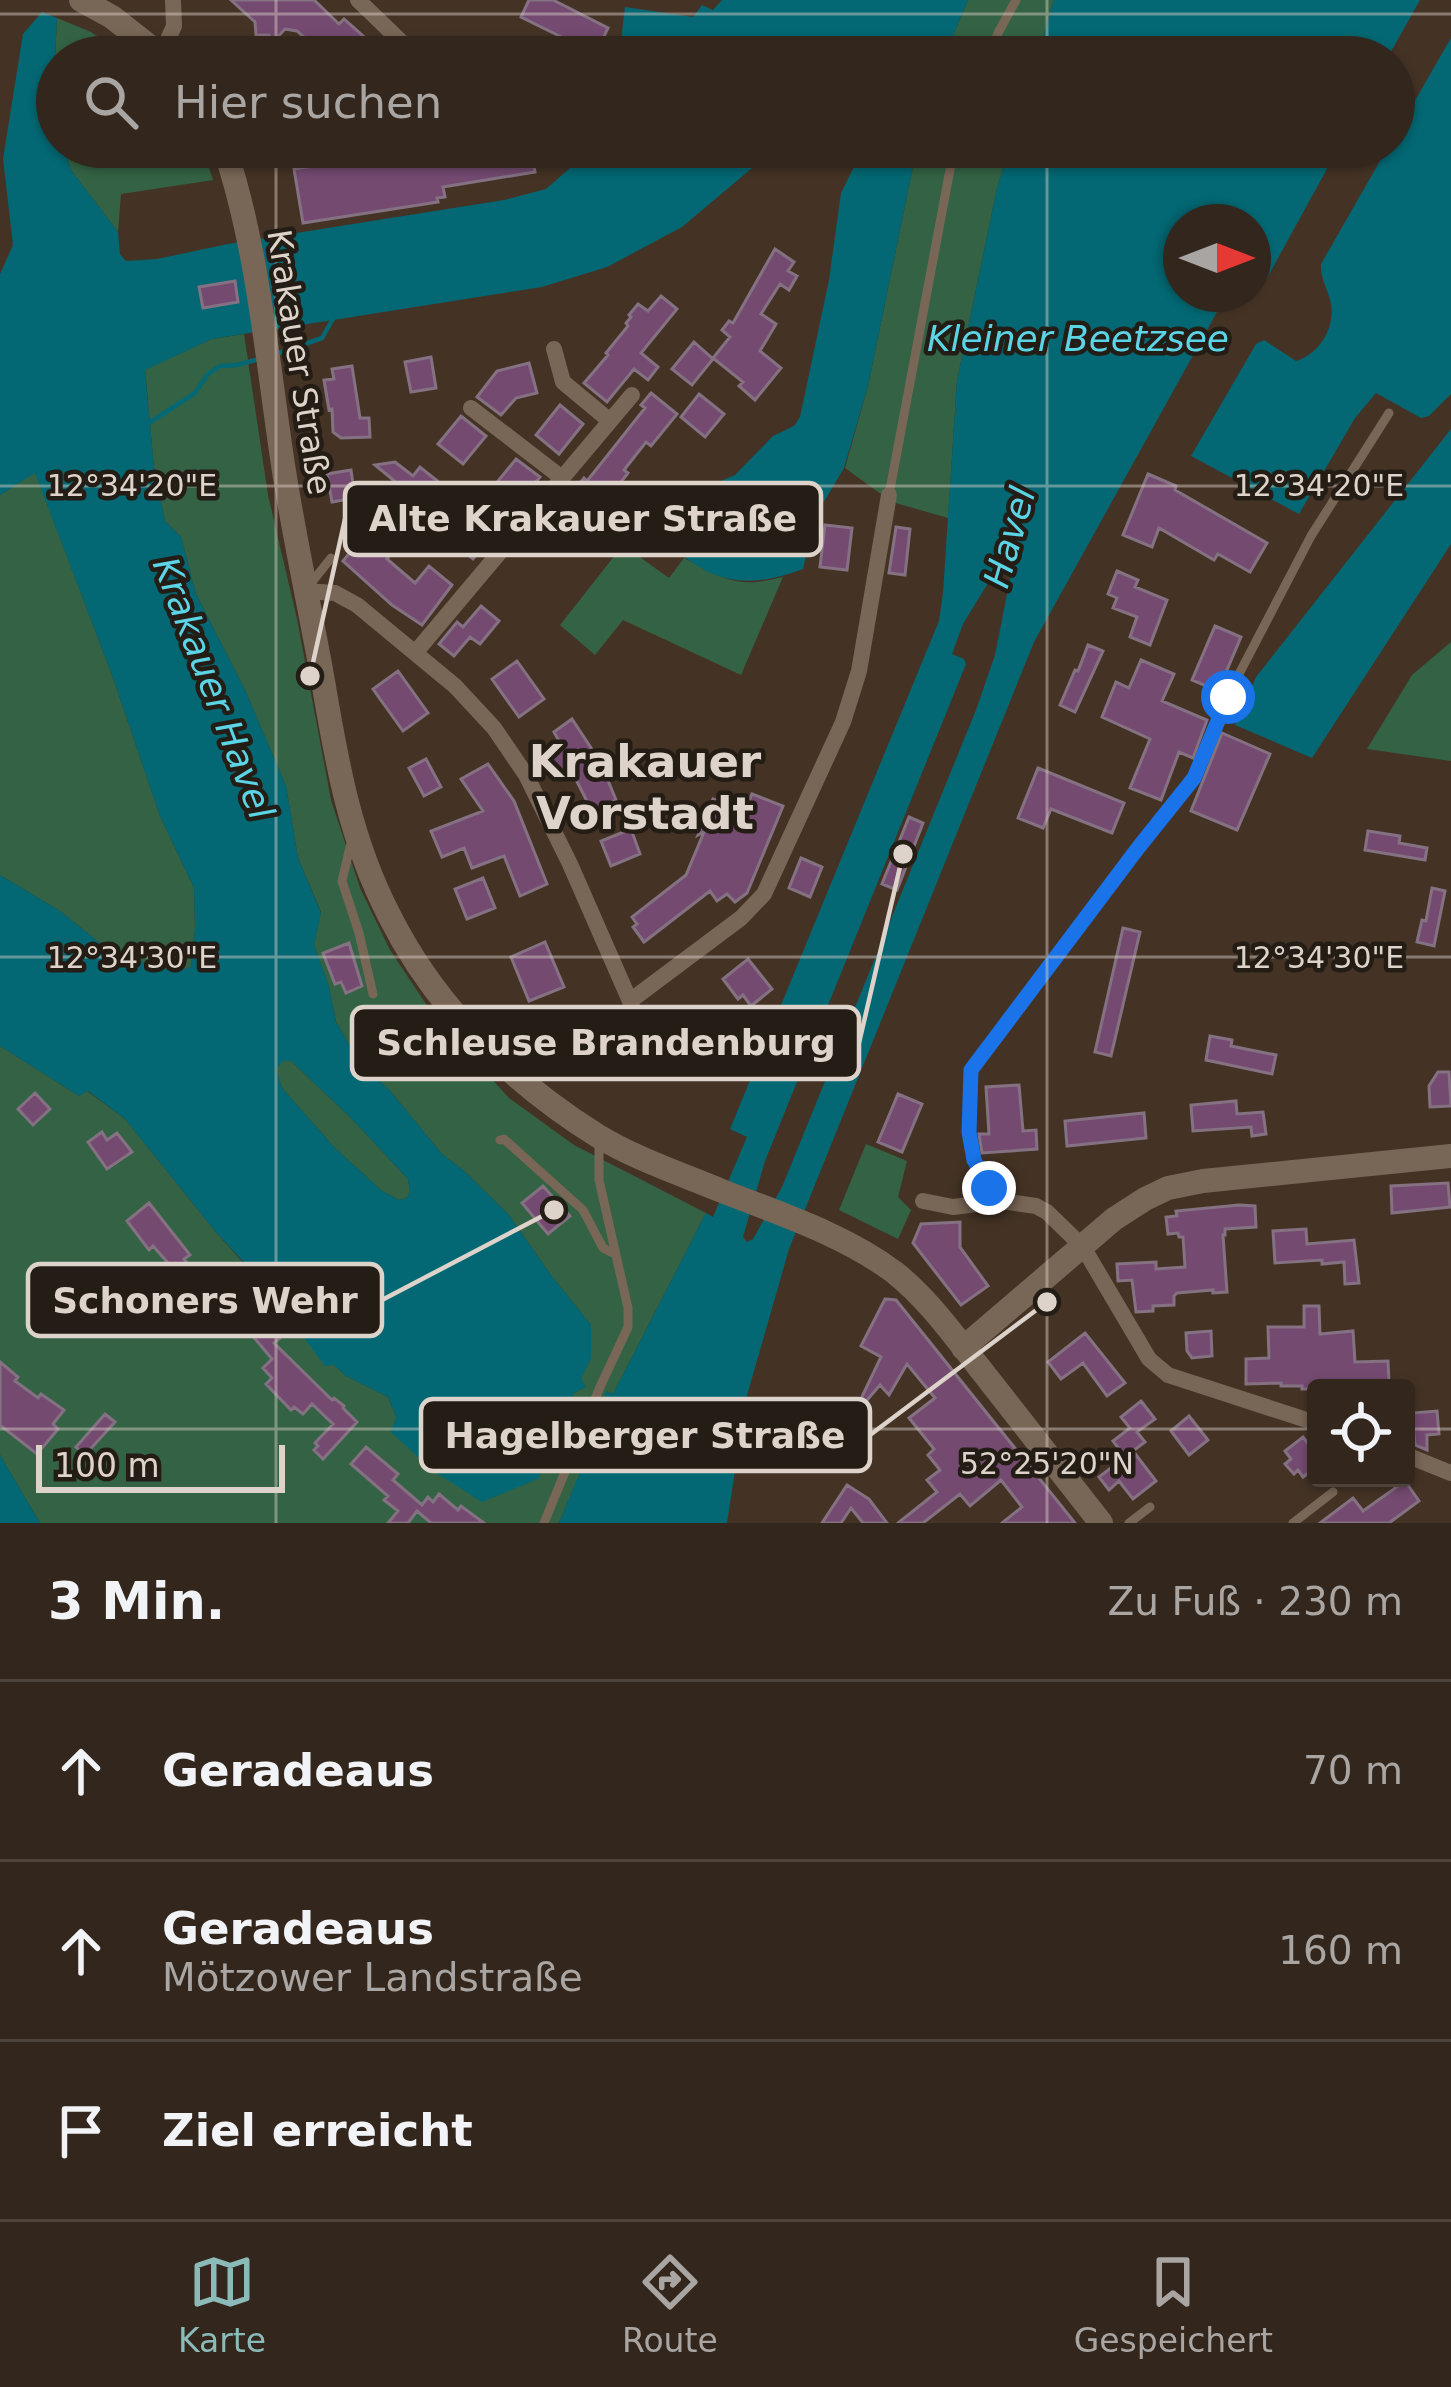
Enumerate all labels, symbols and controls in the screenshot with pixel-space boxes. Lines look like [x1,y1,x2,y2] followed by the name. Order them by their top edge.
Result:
[36,36,1415,168] search box
[78,69,144,135] icon: search
[174,76,442,129] text: Hier suchen
[1163,204,1271,312] north arrow
[259,227,340,498] street label: Krakauer Straße
[927,318,1229,359] water label: Kleiner Beetzsee
[47,468,217,503] text: 12°34'20"E
[1234,468,1404,503] text: 12°34'20"E
[976,482,1043,592] water label: Havel
[345,483,821,555] callout: Alte Krakauer Straße
[369,498,797,539] text: Alte Krakauer Straße
[145,551,282,825] water label: Krakauer Havel
[1201,670,1255,724] route start
[529,735,762,840] district label: Krakauer Vorstadt
[47,940,217,975] text: 12°34'30"E
[1234,940,1404,975] text: 12°34'30"E
[352,1007,859,1079] callout: Schleuse Brandenburg
[376,1022,836,1063] text: Schleuse Brandenburg
[962,1161,1016,1215] route end
[28,1264,382,1336] callout: Schoners Wehr
[52,1280,358,1321] text: Schoners Wehr
[1307,1379,1415,1487] map controls
[1307,1379,1415,1487] button: locate
[421,1399,870,1471] callout: Hagelberger Straße
[445,1415,845,1456] text: Hagelberger Straße
[36,1439,285,1492] scale bar
[54,1446,160,1485] text: 100 m
[960,1446,1134,1481] text: 52°25'20"N
[48,1572,225,1631] text: 3 Min.
[1108,1579,1403,1624] text: Zu Fuß · 230 m
[48,1738,114,1804] icon: ahead
[162,1744,434,1797] text: Geradeaus
[1303,1748,1403,1793] text: 70 m
[162,1902,434,1955] text: Geradeaus
[48,1918,114,1984] icon: ahead
[1278,1928,1403,1973] text: 160 m
[162,1955,583,2000] text: Mötzower Landstraße
[48,2098,114,2164] icon: arrive
[162,2104,473,2157] text: Ziel erreicht
[178,2249,266,2360] tab: Karte
[622,2249,718,2360] tab: Route
[1074,2249,1273,2360] tab: Gespeichert

